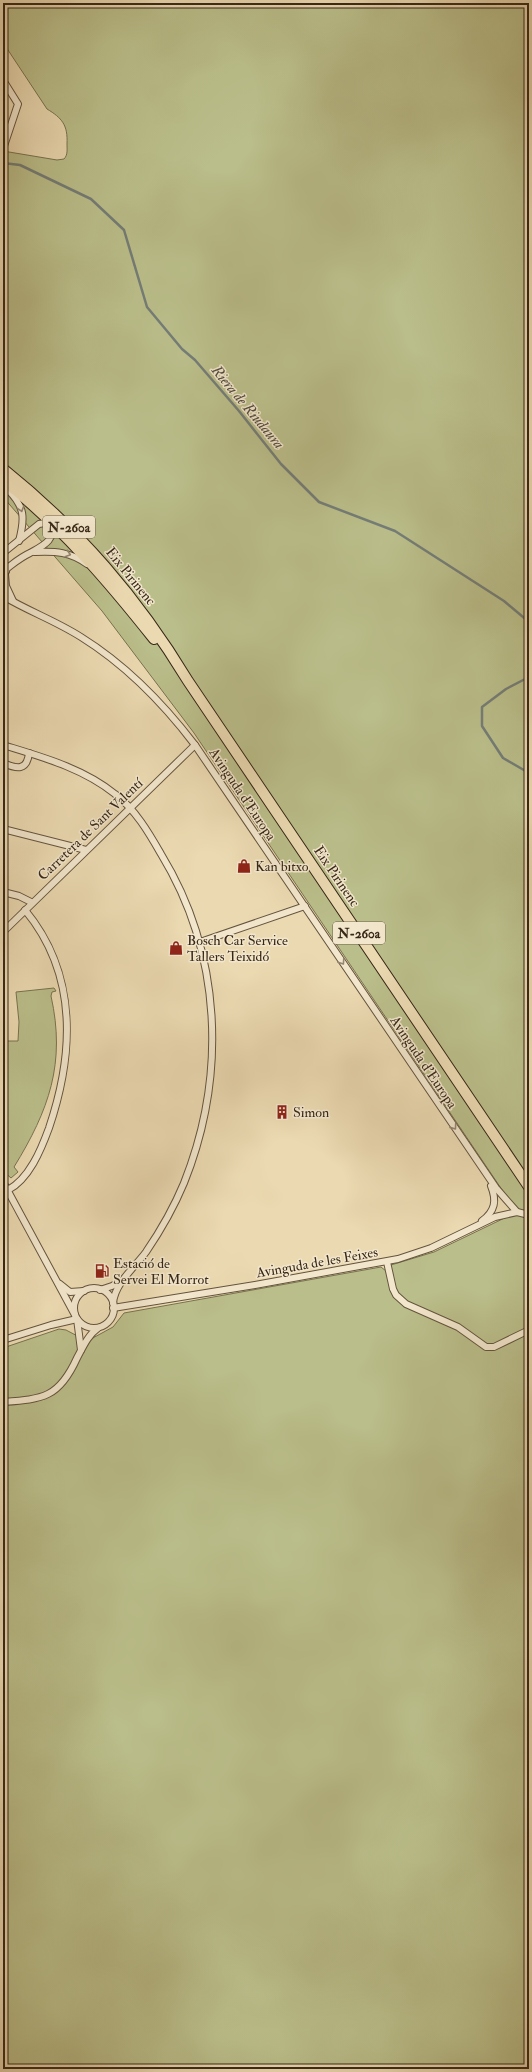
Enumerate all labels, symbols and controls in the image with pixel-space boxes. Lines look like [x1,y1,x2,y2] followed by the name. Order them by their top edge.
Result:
[206,361,288,453] water label: Riera de Riudaura
[16,506,25,513] one-way arrow
[43,516,95,538] road number: N-260a
[102,544,159,609] street label: Eix Pirinenc
[65,549,72,558] one-way arrow
[204,744,280,845] street label: Avinguda d'Europa
[34,774,147,884] street label: Carretera de Sant Valentí
[310,843,363,910] street label: Eix Pirinenc
[236,858,252,874] shop icon: Kan bitxo
[255,858,309,875] place label: Kan bitxo
[333,922,385,944] road number: N-260a
[187,932,288,965] place label: Bosch Car Service Tallers Teixidó
[168,940,184,956] shop icon: Bosch Car Service Tallers Teixidó
[337,958,345,965] one-way arrow
[385,1012,461,1113] street label: Avinguda d'Europa
[274,1104,290,1120] building icon: Simon
[293,1104,329,1121] place label: Simon
[449,1123,456,1130] one-way arrow
[254,1243,379,1282] street label: Avinguda de les Feixes
[113,1255,209,1288] place label: Estació de Servei El Morrot
[94,1263,110,1279] fuel station icon: Estació de Servei El Morrot

